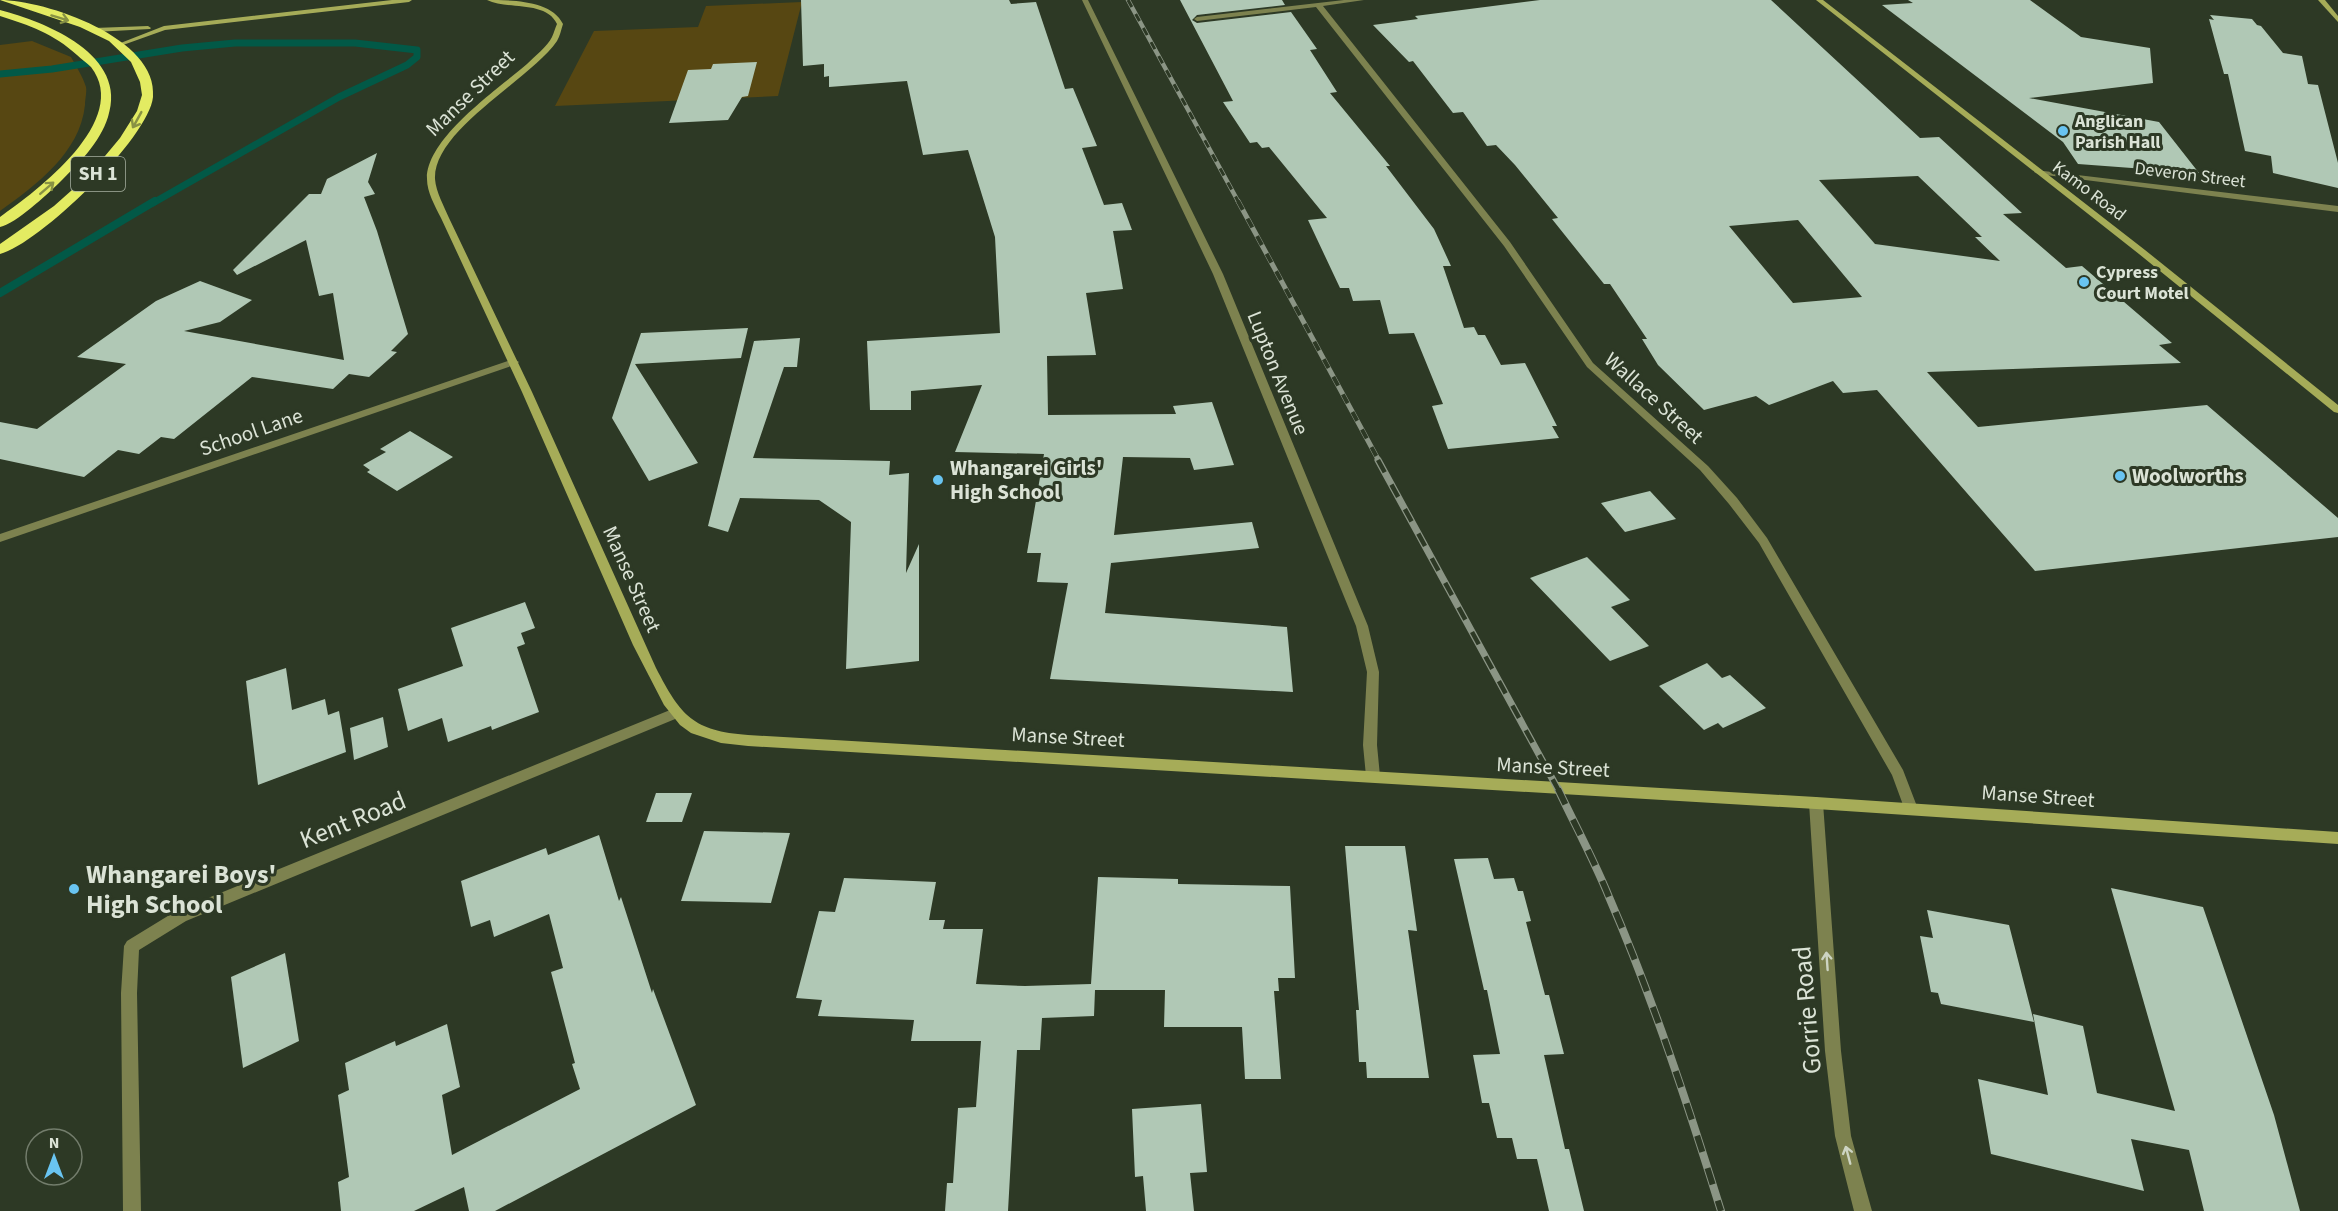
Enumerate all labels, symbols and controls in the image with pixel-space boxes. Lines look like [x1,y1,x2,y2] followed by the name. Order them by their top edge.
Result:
[50,13,69,24] one-way arrow
[419,43,521,143] street label: Manse Street
[2074,109,2161,155] place label: Anglican Parish Hall
[131,111,143,128] one-way arrow
[2056,124,2070,138] marker: Anglican Parish Hall
[2047,155,2131,227] street label: Kamo Road
[2133,156,2247,194] street label: Deveron Street
[71,157,125,191] road number: SH 1
[39,181,55,194] one-way arrow
[2096,260,2189,306] place label: Cypress Court Motel
[2077,275,2091,289] marker: Cypress Court Motel
[1239,307,1317,439] street label: Lupton Avenue
[1598,345,1710,451] street label: Wallace Street
[195,400,307,464] street label: School Lane
[950,453,1102,507] place label: Whangarei Girls' High School
[2132,461,2244,491] place label: Woolworths
[2113,469,2127,483] marker: Woolworths
[931,473,945,487] marker: Whangarei Girls' High School
[595,521,669,637] street label: Manse Street
[1011,719,1125,755] street label: Manse Street
[1496,749,1610,785] street label: Manse Street
[1980,777,2096,815] street label: Manse Street
[294,782,412,858] street label: Kent Road
[86,856,276,923] place label: Whangarei Boys' High School
[67,882,81,896] marker: Whangarei Boys' High School
[1783,944,1831,1076] street label: Gorrie Road
[1821,952,1832,972] one-way arrow
[24,1127,84,1187] north arrow
[49,1132,59,1154] text: N
[1842,1145,1853,1164] one-way arrow

